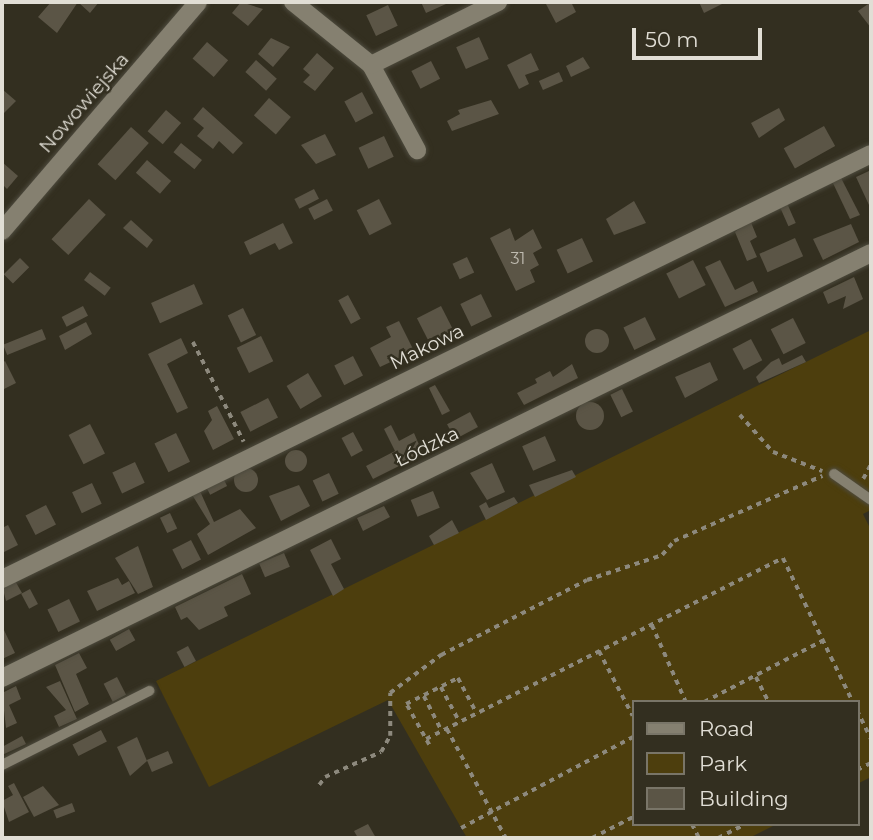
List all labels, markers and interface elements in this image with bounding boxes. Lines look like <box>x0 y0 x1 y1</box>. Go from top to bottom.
scale bar <box>635 14 764 58</box>
text: 50 m <box>645 27 699 52</box>
street label: Nowowiejska <box>34 48 134 158</box>
house number: 31 <box>511 249 525 269</box>
street label: Makowa <box>386 319 468 375</box>
street label: Łódzka <box>391 422 463 472</box>
legend <box>632 700 859 826</box>
text: Road <box>699 716 754 741</box>
text: Park <box>699 751 747 776</box>
text: Building <box>699 786 789 811</box>

